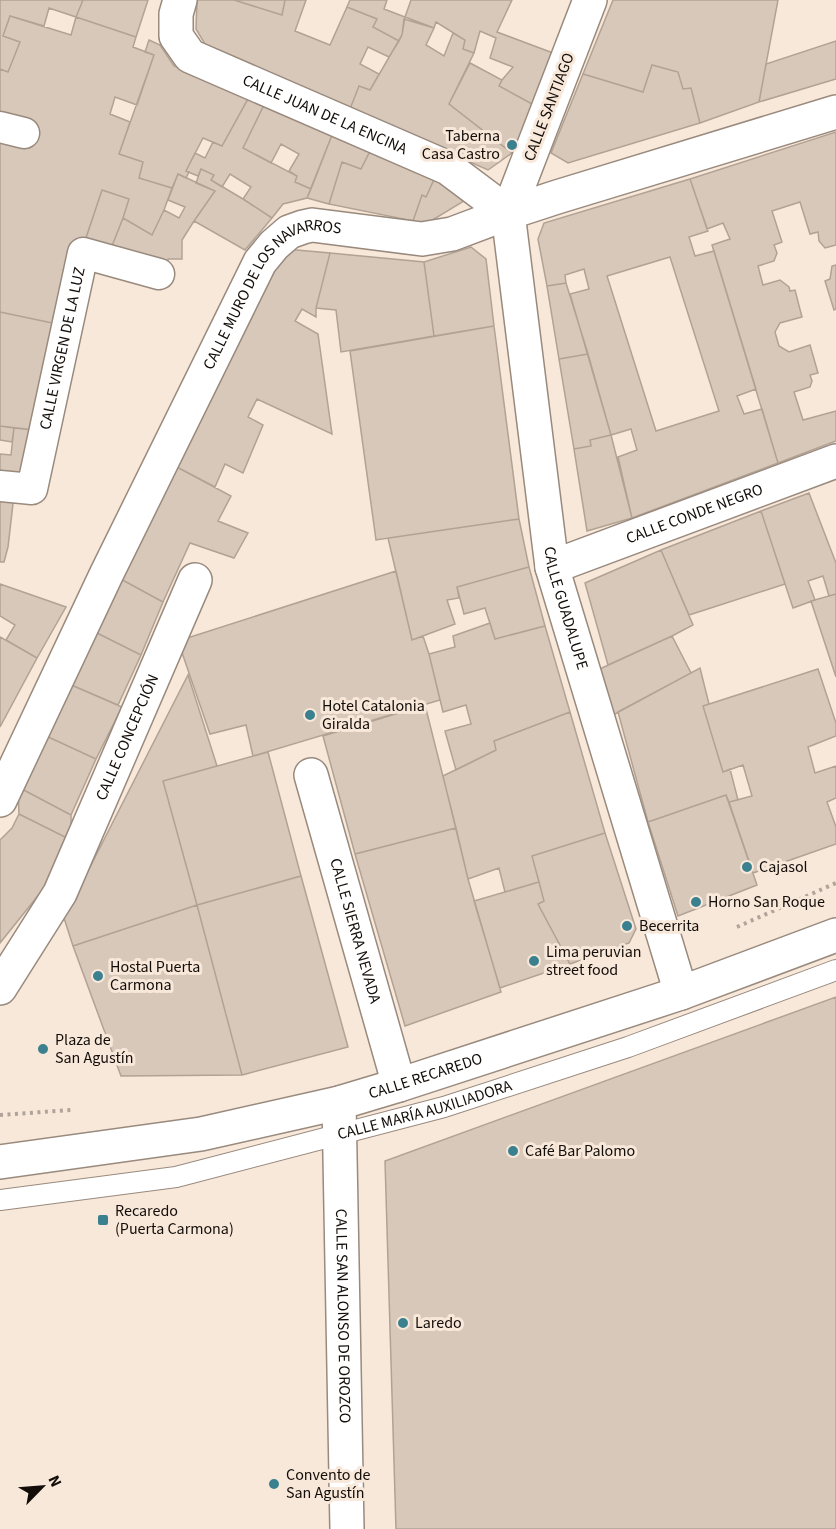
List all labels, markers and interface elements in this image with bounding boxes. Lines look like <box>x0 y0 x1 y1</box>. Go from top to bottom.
street label: CALLE SANTIAGO <box>518 50 580 164</box>
street label: CALLE JUAN DE LA ENCINA <box>239 69 411 160</box>
place label: Taberna Casa Castro <box>422 125 500 165</box>
marker: Taberna Casa Castro <box>505 138 519 152</box>
street label: CALLE MURO DE LOS NAVARROS <box>198 214 343 373</box>
street label: CALLE VIRGEN DE LA LUZ <box>34 265 91 432</box>
street label: CALLE CONDE NEGRO <box>623 478 766 549</box>
street label: CALLE GUADALUPE <box>539 545 593 672</box>
street label: CALLE CONCEPCIÓN <box>90 671 164 804</box>
place label: Hotel Catalonia Giralda <box>322 695 425 735</box>
marker: Hotel Catalonia Giralda <box>303 708 317 722</box>
street label: CALLE SIERRA NEVADA <box>324 856 386 1006</box>
place label: Cajasol <box>759 856 808 878</box>
marker: Cajasol <box>740 860 754 874</box>
place label: Horno San Roque <box>708 891 825 913</box>
marker: Horno San Roque <box>689 895 703 909</box>
place label: Becerrita <box>639 915 699 937</box>
marker: Becerrita <box>620 919 634 933</box>
place label: Lima peruvian street food <box>546 941 642 981</box>
marker: Lima peruvian street food <box>527 954 541 968</box>
place label: Hostal Puerta Carmona <box>110 956 200 996</box>
marker: Hostal Puerta Carmona <box>91 969 105 983</box>
place label: Plaza de San Agustín <box>55 1029 134 1069</box>
marker: Plaza de San Agustín <box>36 1042 50 1056</box>
street label: CALLE RECAREDO <box>366 1047 485 1105</box>
street label: CALLE MARÍA AUXILIADORA <box>335 1074 515 1145</box>
place label: Café Bar Palomo <box>525 1140 635 1162</box>
marker: Café Bar Palomo <box>506 1144 520 1158</box>
place label: Recaredo (Puerta Carmona) <box>115 1200 234 1240</box>
street label: CALLE SAN ALONSO DE OROZCO <box>330 1209 356 1423</box>
marker: Recaredo (Puerta Carmona) <box>96 1213 110 1227</box>
place label: Laredo <box>415 1312 462 1334</box>
marker: Laredo <box>396 1316 410 1330</box>
north arrow <box>12 1457 72 1517</box>
place label: Convento de San Agustín <box>286 1464 371 1504</box>
text: N <box>42 1472 67 1491</box>
marker: Convento de San Agustín <box>267 1477 281 1491</box>

